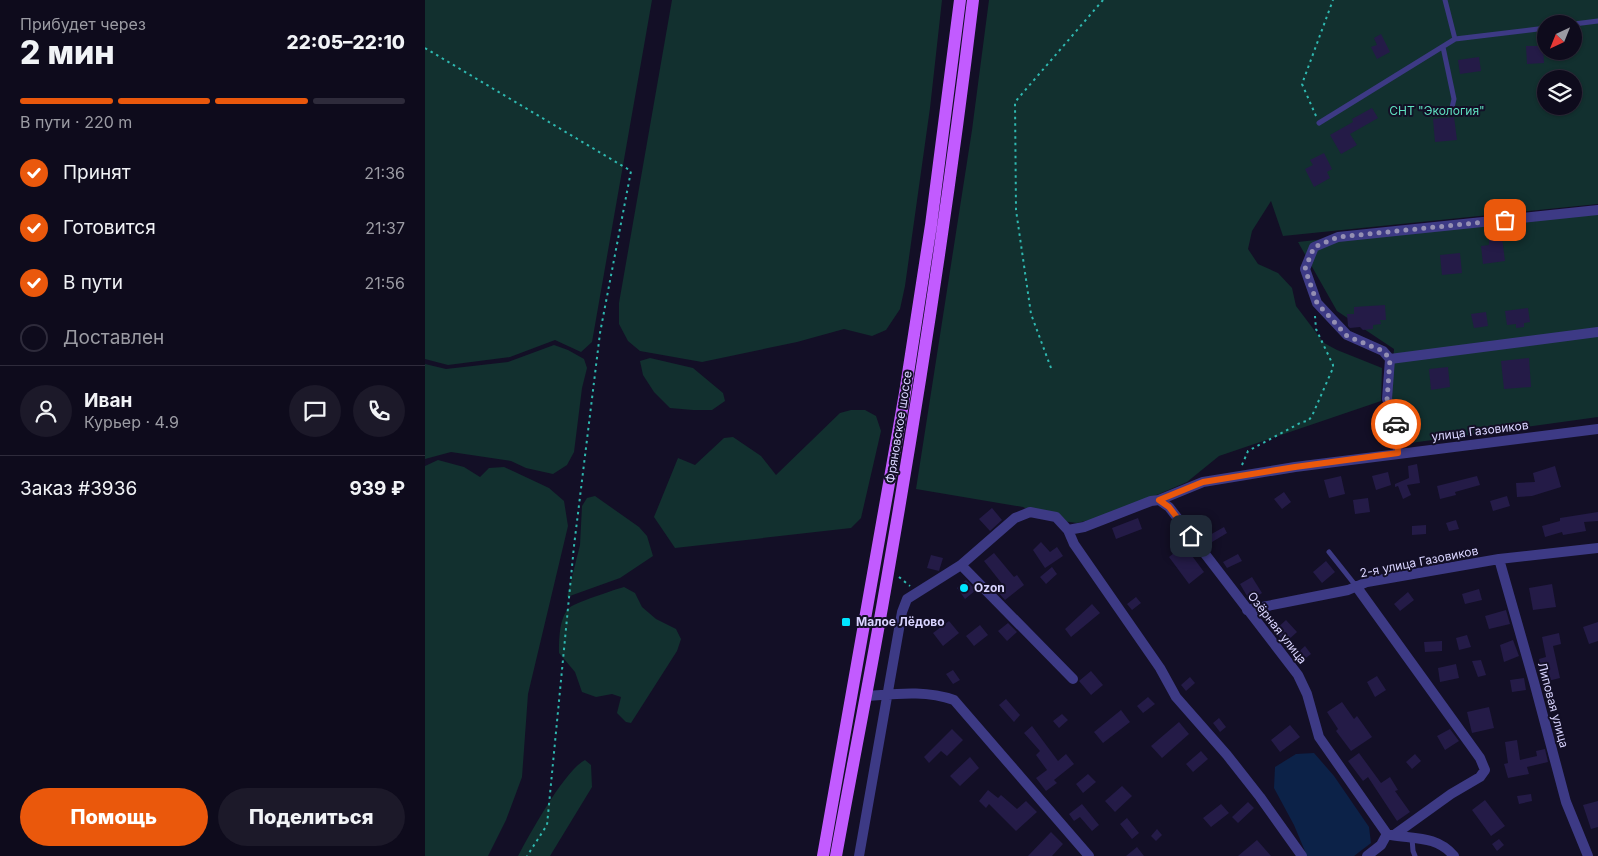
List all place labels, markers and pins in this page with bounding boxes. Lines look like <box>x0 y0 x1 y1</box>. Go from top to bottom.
pin <box>1484 199 1526 241</box>
pin <box>1170 515 1212 557</box>
place label: Ozon <box>974 580 1005 595</box>
marker: Ozon <box>958 582 970 594</box>
place label: Малое Лёдово <box>856 614 945 629</box>
marker: Малое Лёдово <box>840 616 852 628</box>

